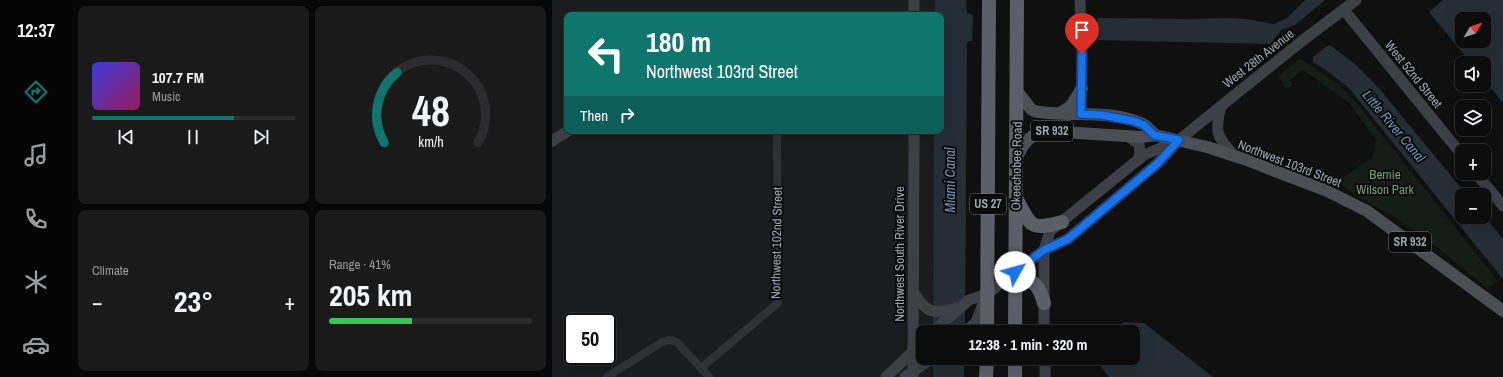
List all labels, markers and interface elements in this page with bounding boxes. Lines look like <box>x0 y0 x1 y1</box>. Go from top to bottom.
north arrow <box>1455 12 1491 48</box>
map controls <box>1455 12 1491 224</box>
pin <box>1065 13 1099 54</box>
text: 12:37 <box>17 18 55 43</box>
icon: arrive <box>1071 19 1093 41</box>
text: 180 m <box>646 23 711 61</box>
street label: West 28th Avenue <box>1219 25 1298 92</box>
icon: left <box>580 28 632 80</box>
street label: West 52nd Street <box>1381 37 1446 112</box>
button: sound <box>1455 56 1491 92</box>
text: Northwest 103rd Street <box>646 59 798 84</box>
text: 107.7 FM <box>152 67 204 88</box>
icon: directions <box>22 78 50 106</box>
text: 48 <box>412 83 449 139</box>
water label: Little River Canal <box>1359 86 1430 166</box>
text: Music <box>152 88 180 105</box>
button: layers <box>1455 100 1491 136</box>
icon: right <box>616 104 638 126</box>
text: Then <box>580 105 608 126</box>
street label: Okeechobee Road <box>1007 121 1026 211</box>
road number: SR 932 <box>1031 121 1073 141</box>
icon: previous <box>115 126 137 148</box>
icon: pause <box>182 126 204 148</box>
icon: next <box>250 126 272 148</box>
text: km/h <box>418 131 443 150</box>
street label: Northwest 103rd Street <box>1236 136 1344 191</box>
icon: music <box>22 141 50 169</box>
button: + <box>1455 144 1491 180</box>
water label: Miami Canal <box>941 147 959 213</box>
park label: Bernie Wilson Park <box>1356 166 1414 198</box>
street label: Northwest South River Drive <box>891 186 908 322</box>
street label: Northwest 102nd Street <box>767 187 786 299</box>
button: − <box>1455 188 1491 224</box>
road number: US 27 <box>970 194 1006 214</box>
icon: phone <box>22 205 50 233</box>
road number: SR 932 <box>1389 232 1431 252</box>
position arrow <box>994 251 1036 293</box>
text: Range · 41% <box>329 256 391 273</box>
text: Climate <box>92 262 129 279</box>
icon: climate <box>22 268 50 296</box>
text: 205 km <box>329 275 412 315</box>
text: 23° <box>174 281 213 321</box>
text: − <box>92 287 103 317</box>
text: + <box>284 287 295 317</box>
speed limit sign: 50 <box>564 313 616 365</box>
icon: car <box>22 331 50 359</box>
text: 12:38 · 1 min · 320 m <box>969 334 1087 355</box>

